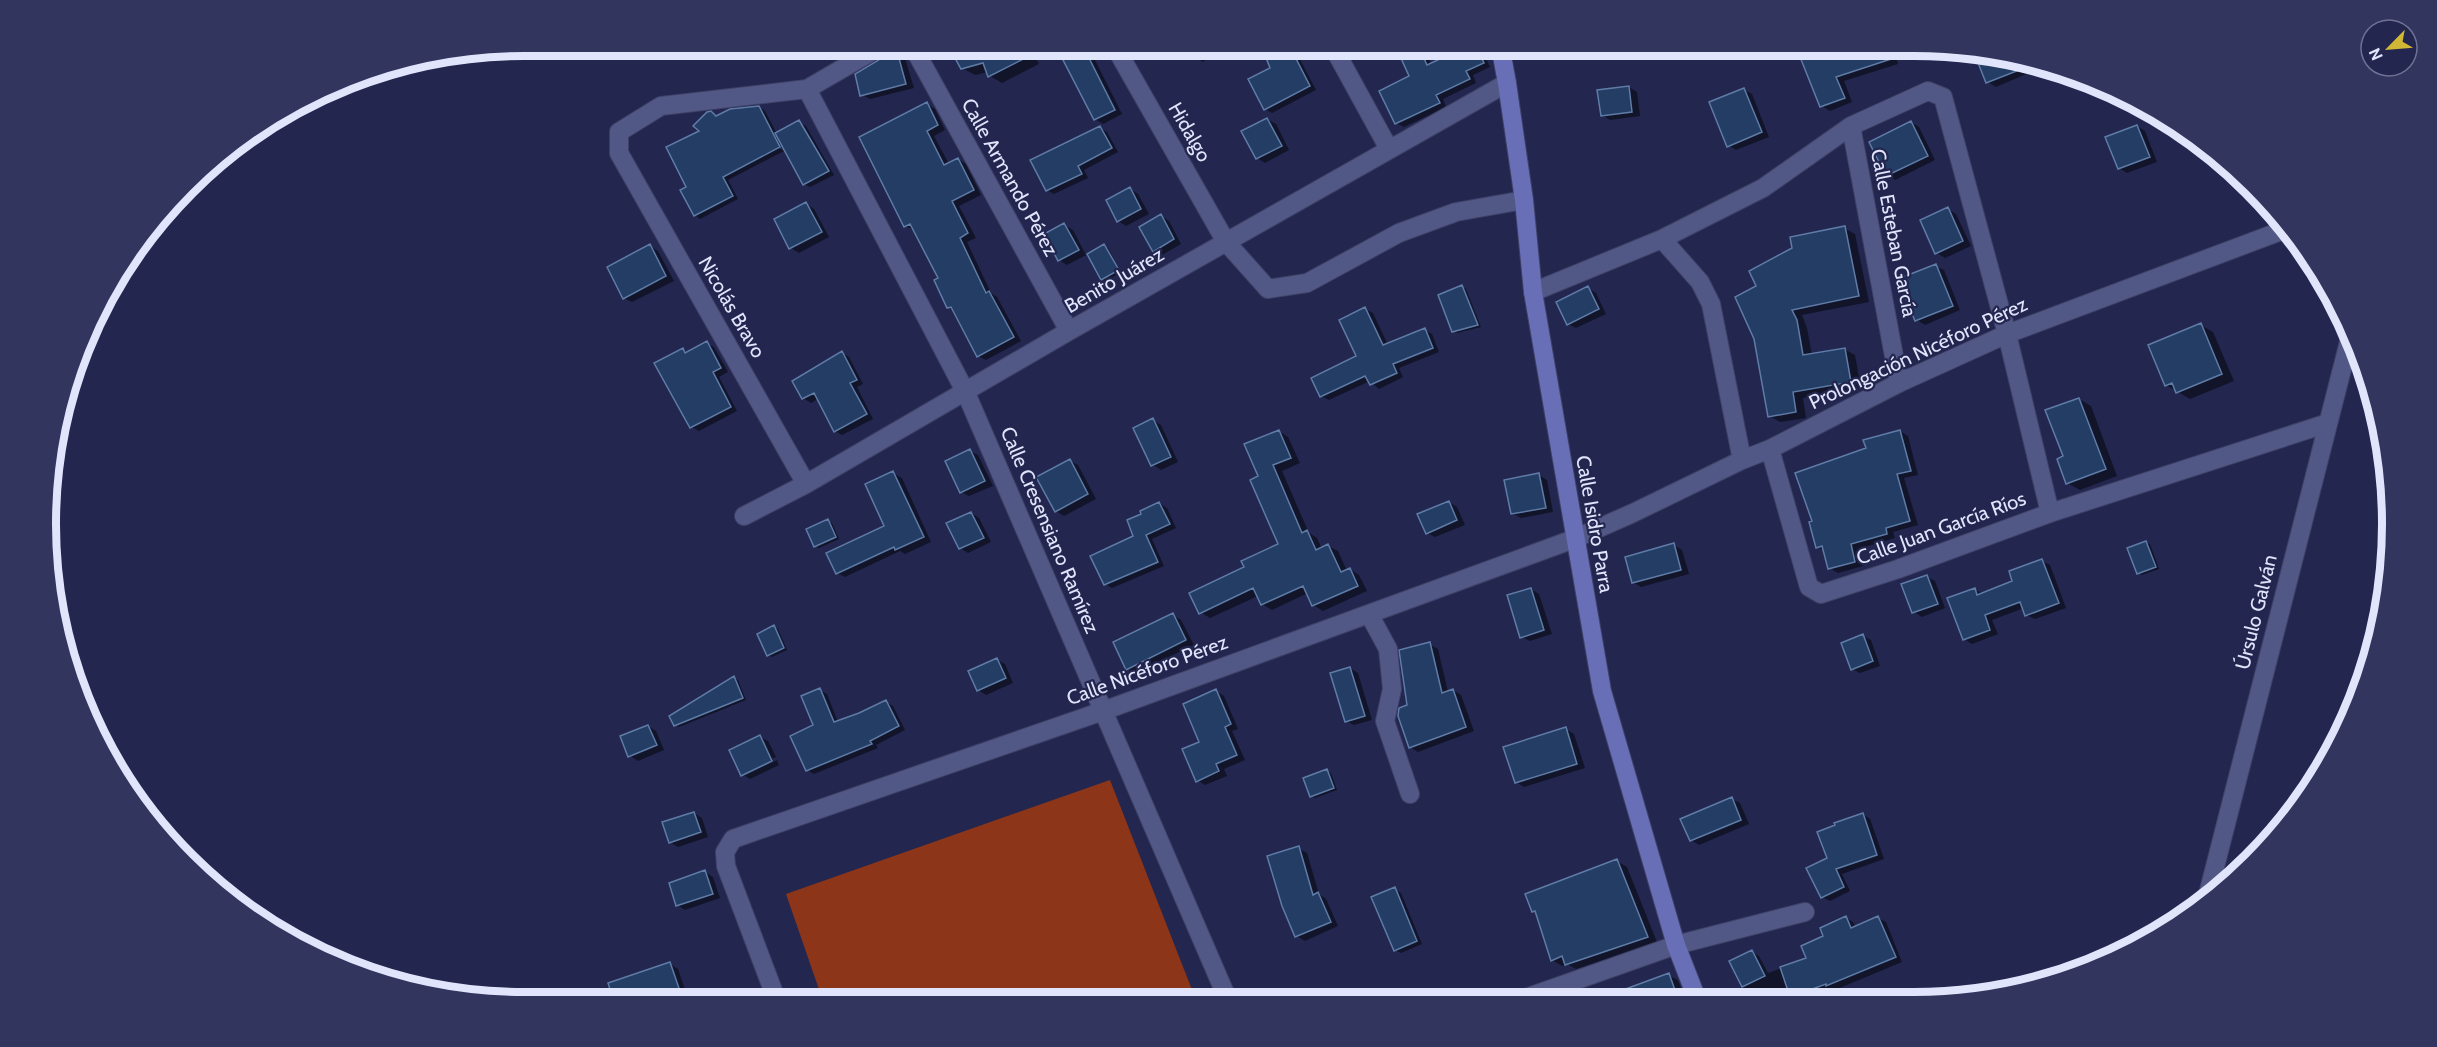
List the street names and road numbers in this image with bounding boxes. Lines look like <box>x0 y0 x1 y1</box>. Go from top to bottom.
street label: Calle Armando Pérez <box>957 94 1063 260</box>
street label: Hidalgo <box>1163 98 1217 166</box>
street label: Calle Esteban García <box>1866 147 1922 319</box>
street label: Benito Juárez <box>1060 242 1168 318</box>
street label: Nicolás Bravo <box>693 252 771 362</box>
street label: Prolongación Nicéforo Pérez <box>1805 292 2031 414</box>
street label: Calle Cresensiano Ramírez <box>996 423 1104 637</box>
street label: Calle Isidro Parra <box>1571 453 1619 595</box>
street label: Calle Juan García Ríos <box>1853 486 2029 570</box>
street label: Úrsulo Galván <box>2230 552 2282 672</box>
street label: Calle Nicéforo Pérez <box>1063 630 1231 710</box>

